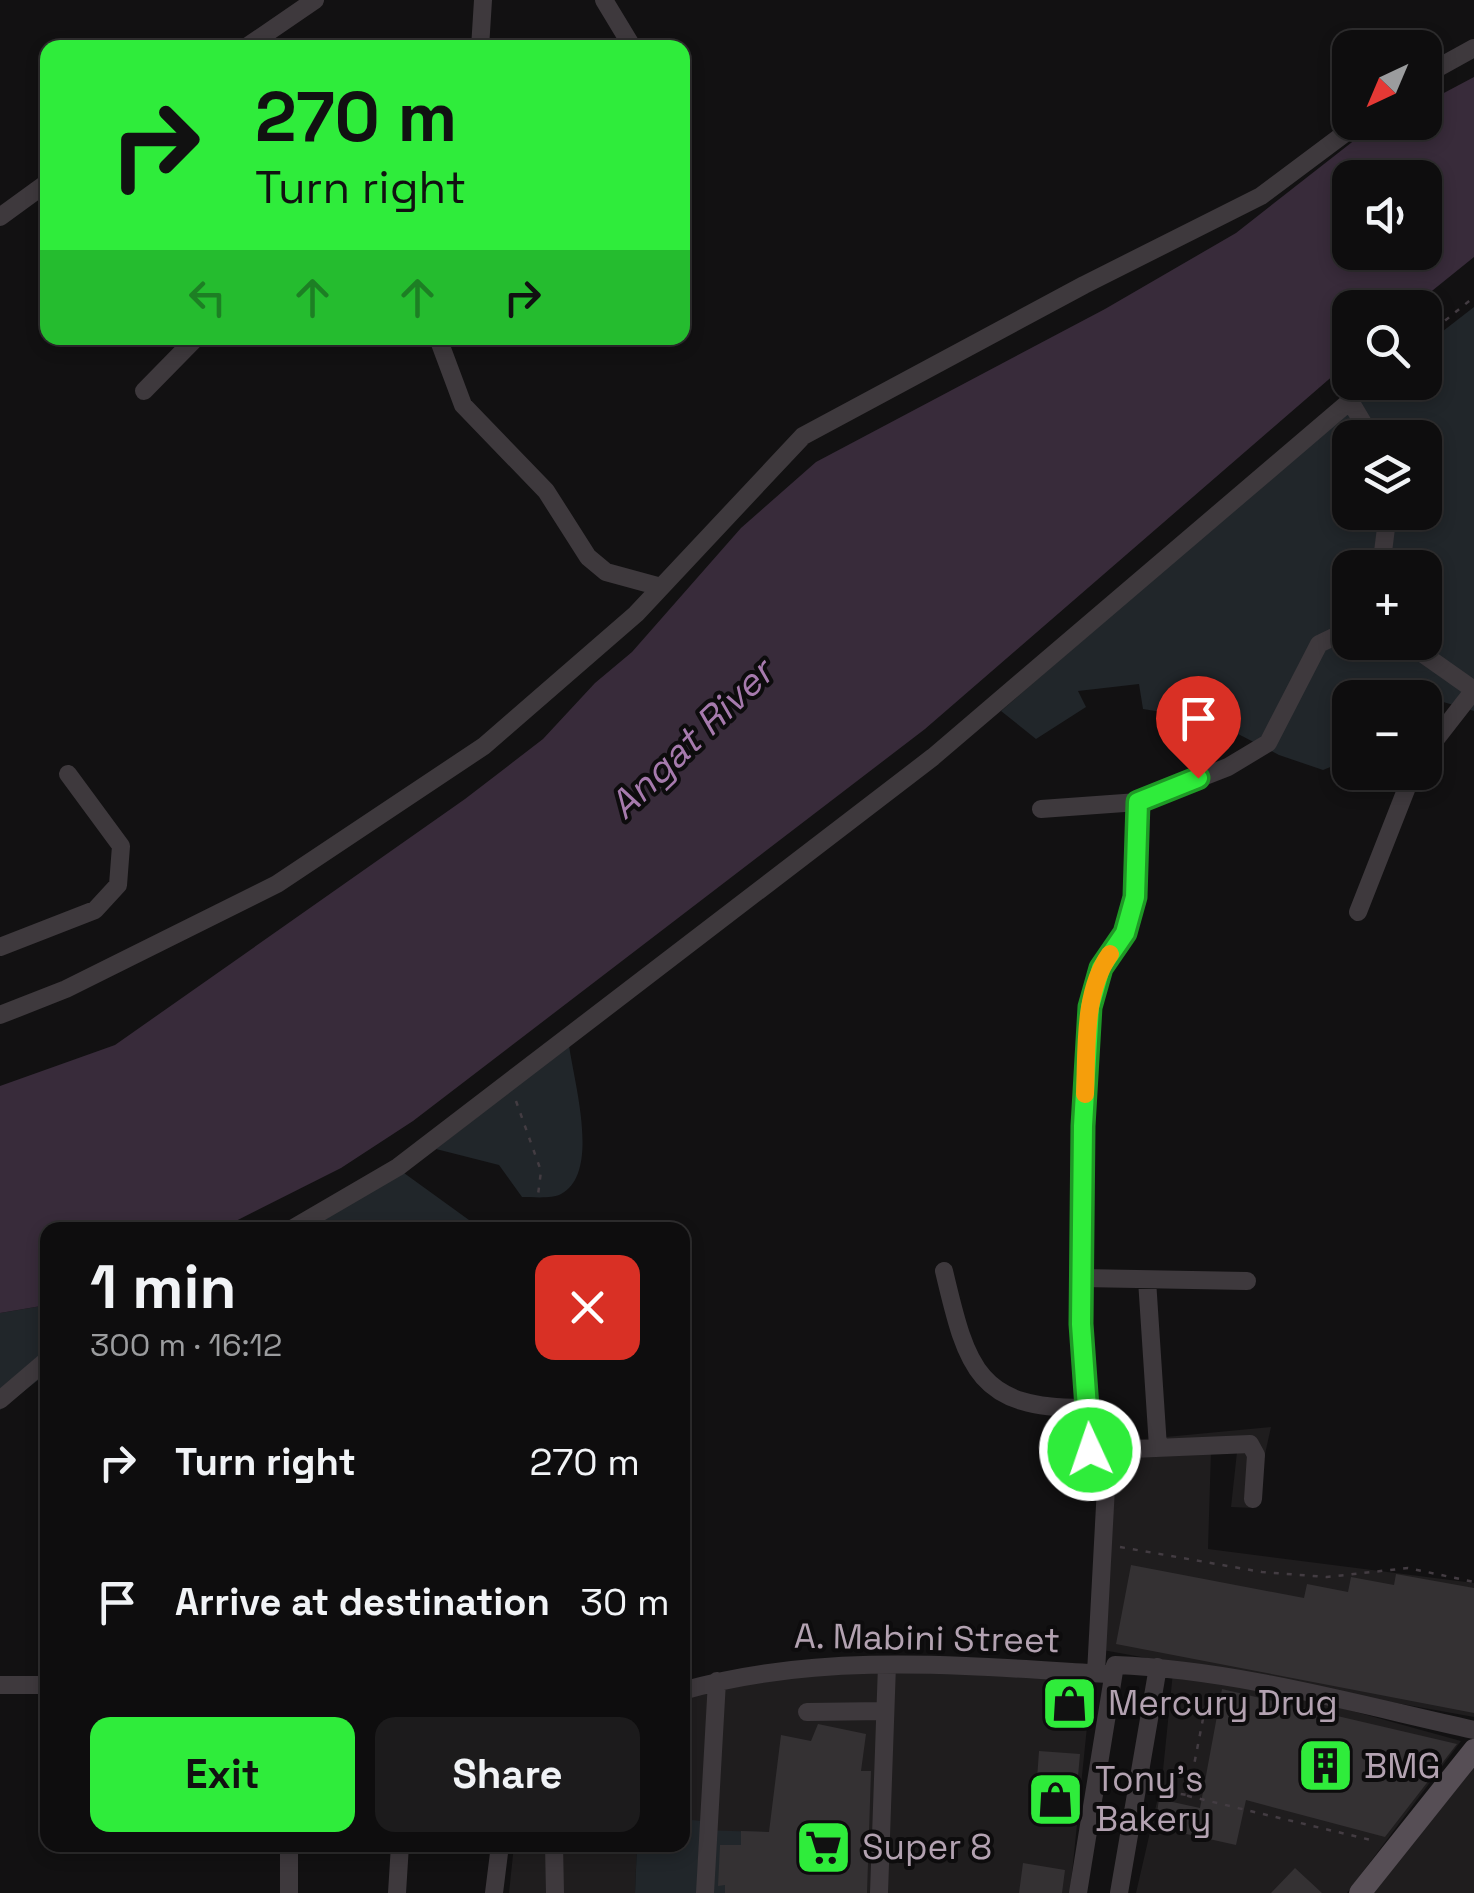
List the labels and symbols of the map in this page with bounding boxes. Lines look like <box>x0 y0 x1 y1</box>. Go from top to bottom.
north arrow <box>1332 30 1442 140</box>
water label: Angat River <box>599 646 786 829</box>
pin <box>1156 676 1241 779</box>
position arrow <box>1038 1398 1142 1502</box>
street label: A. Mabini Street <box>794 1614 1060 1662</box>
shop icon: Mercury Drug <box>1039 1673 1099 1733</box>
place label: Mercury Drug <box>1108 1681 1338 1725</box>
building icon: BMG <box>1295 1736 1355 1796</box>
place label: BMG <box>1364 1744 1441 1788</box>
place label: Tony's Bakery <box>1095 1757 1212 1841</box>
shop icon: Tony's Bakery <box>1026 1769 1086 1829</box>
supermarket icon: Super 8 <box>793 1817 853 1877</box>
place label: Super 8 <box>862 1825 992 1869</box>

